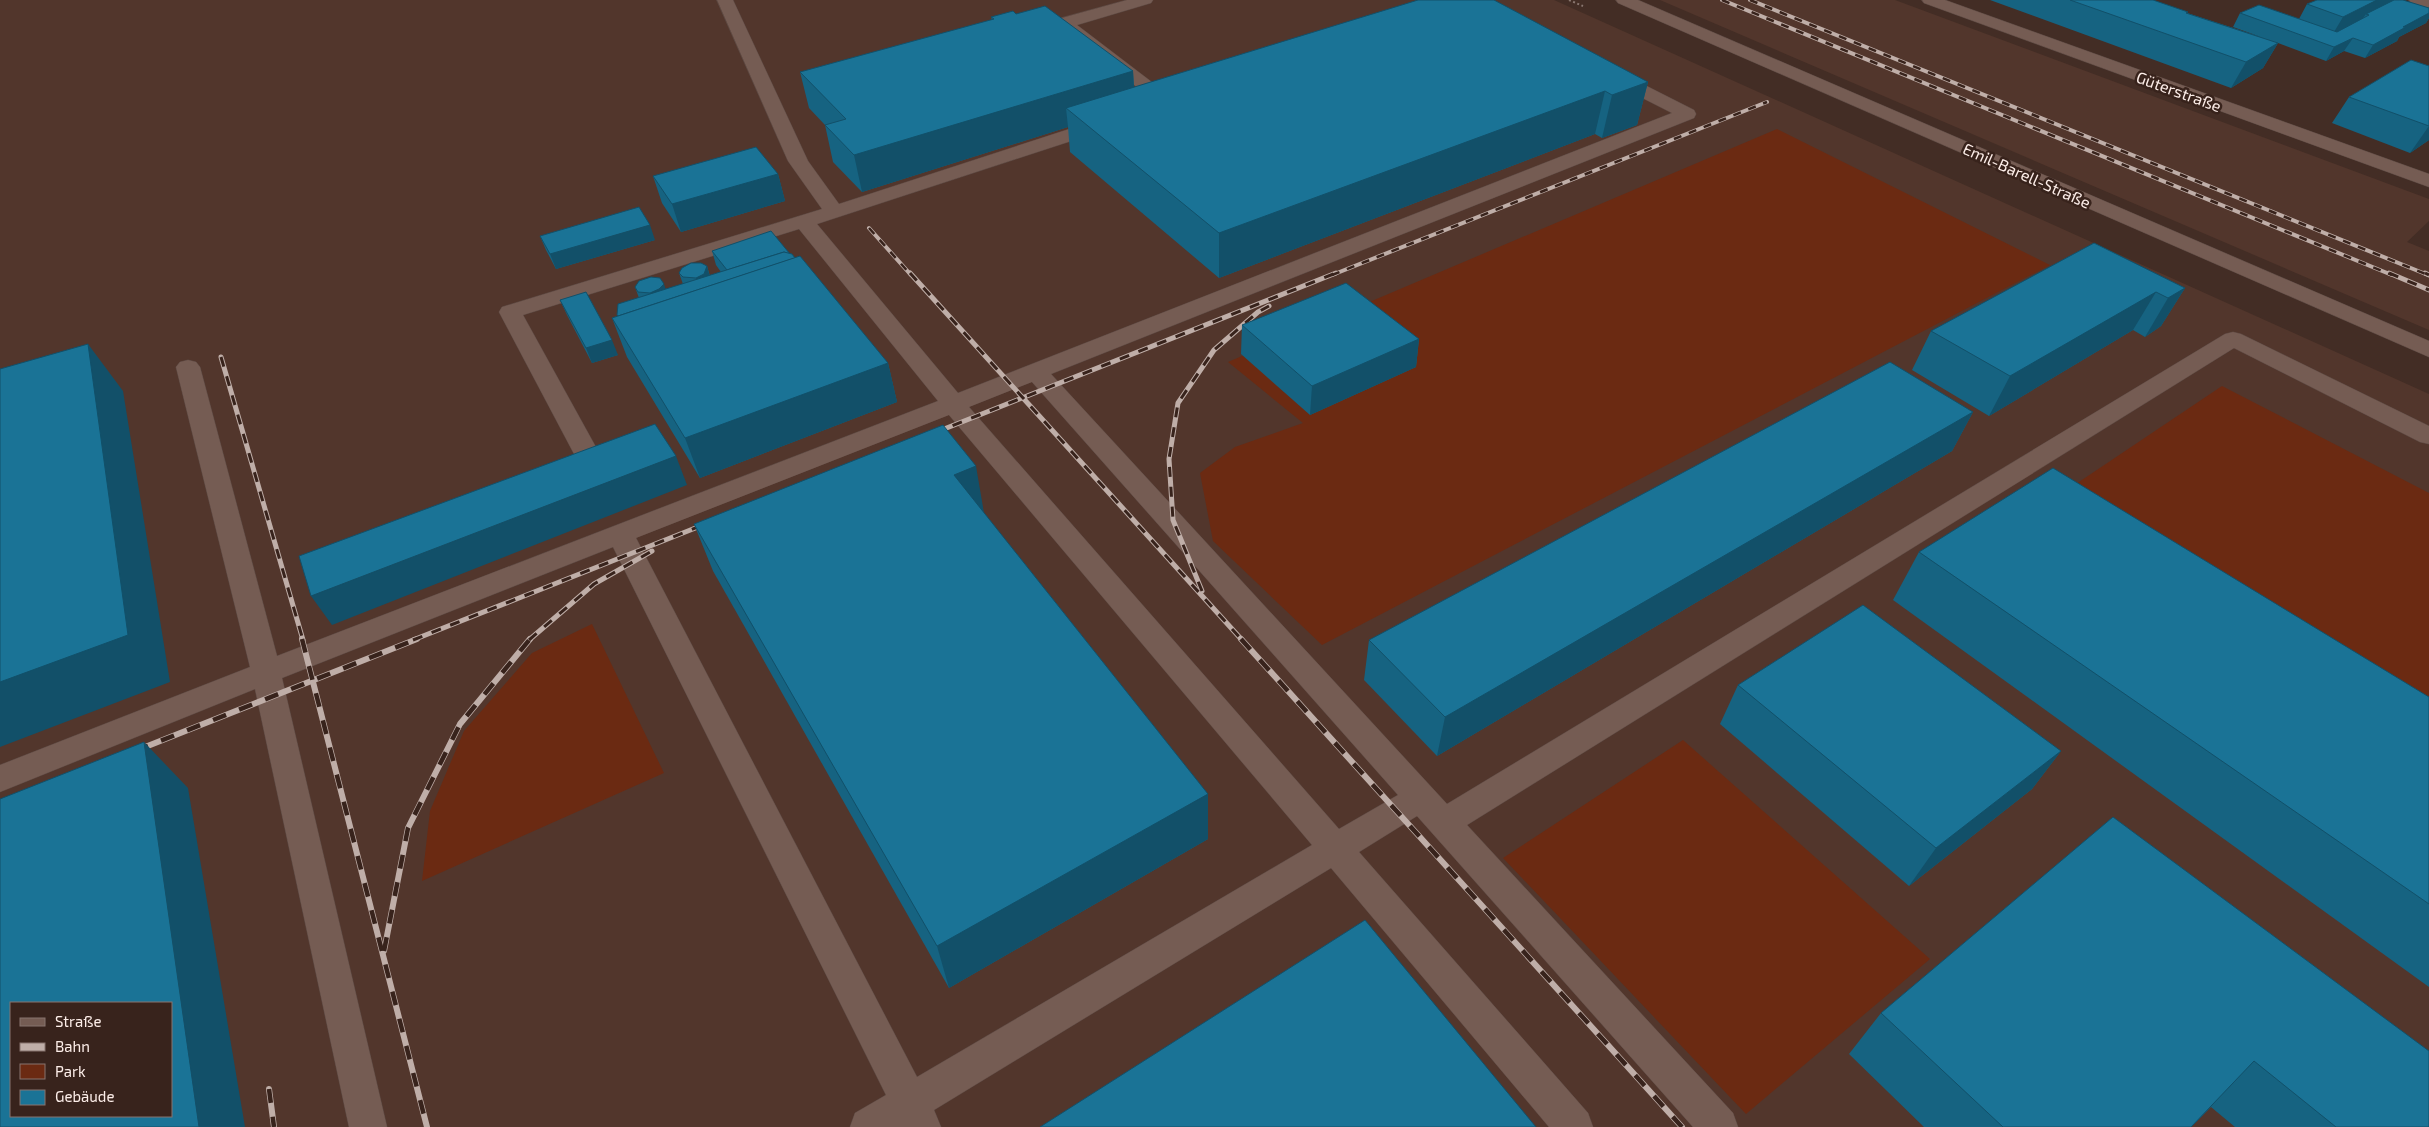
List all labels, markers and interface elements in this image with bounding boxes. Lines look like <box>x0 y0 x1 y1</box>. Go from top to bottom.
street label: Güterstraße <box>2134 67 2224 115</box>
street label: Emil-Barell-Straße <box>1960 138 2094 212</box>
legend <box>10 1002 172 1117</box>
text: Straße <box>55 1012 101 1030</box>
text: Bahn <box>55 1037 90 1055</box>
text: Park <box>55 1062 86 1080</box>
text: Gebäude <box>55 1087 114 1105</box>

